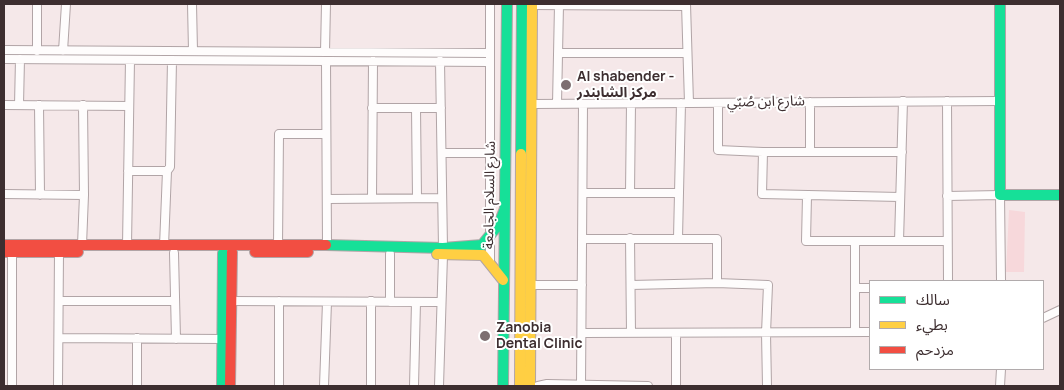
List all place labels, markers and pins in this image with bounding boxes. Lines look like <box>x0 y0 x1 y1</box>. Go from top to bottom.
place label: Al shabender - مركز الشابندر <box>577 69 674 102</box>
marker: Al shabender - مركز الشابندر <box>559 78 573 92</box>
place label: Zanobia Dental Clinic <box>496 320 583 352</box>
marker: Zanobia Dental Clinic <box>478 329 492 343</box>

